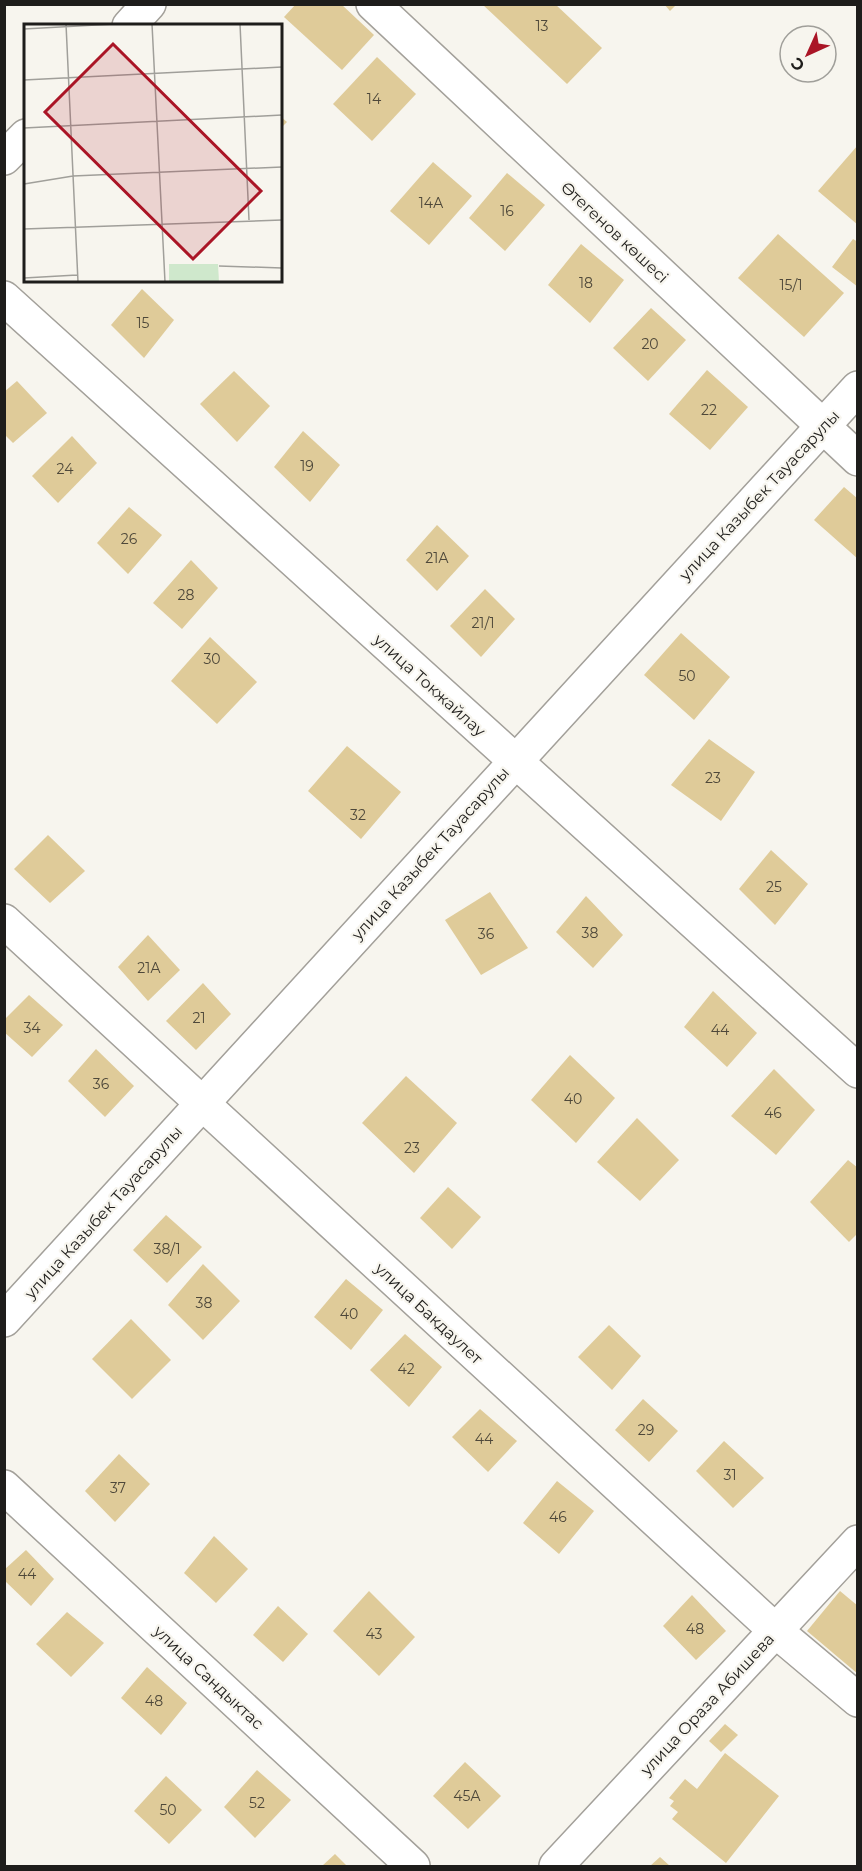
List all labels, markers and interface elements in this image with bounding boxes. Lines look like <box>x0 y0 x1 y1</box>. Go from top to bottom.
house number: 13 <box>536 17 549 35</box>
inset map <box>24 24 282 282</box>
north arrow <box>778 24 838 84</box>
text: С <box>787 53 809 75</box>
house number: 14 <box>367 90 382 108</box>
street label: Өтегенов көшесі <box>557 178 672 287</box>
house number: 14А <box>419 194 444 212</box>
house number: 16 <box>500 202 514 220</box>
house number: 18 <box>579 274 593 292</box>
house number: 15/1 <box>779 276 803 294</box>
house number: 15 <box>137 314 150 332</box>
house number: 20 <box>641 335 659 353</box>
house number: 22 <box>701 401 717 419</box>
street label: улица Казыбек Тауасарулы <box>675 406 843 585</box>
house number: 19 <box>300 457 314 475</box>
house number: 24 <box>57 460 74 478</box>
house number: 26 <box>121 530 138 548</box>
house number: 21А <box>425 549 449 567</box>
house number: 28 <box>178 586 195 604</box>
house number: 21/1 <box>471 614 495 632</box>
street label: улица Токжайлау <box>369 629 490 741</box>
house number: 30 <box>203 650 221 668</box>
house number: 50 <box>678 667 696 685</box>
street label: улица Казыбек Тауасарулы <box>347 763 513 944</box>
house number: 23 <box>705 769 721 787</box>
house number: 32 <box>350 806 366 824</box>
house number: 25 <box>766 878 782 896</box>
house number: 38 <box>582 924 598 942</box>
house number: 36 <box>478 925 495 943</box>
house number: 21А <box>137 959 161 977</box>
house number: 21 <box>192 1009 206 1027</box>
house number: 34 <box>23 1019 41 1037</box>
house number: 44 <box>711 1021 730 1039</box>
house number: 36 <box>93 1075 110 1093</box>
house number: 40 <box>564 1090 582 1108</box>
house number: 46 <box>764 1104 782 1122</box>
street label: улица Казыбек Тауасарулы <box>20 1122 186 1303</box>
house number: 23 <box>404 1139 420 1157</box>
house number: 38/1 <box>154 1240 181 1258</box>
street label: улица Бакдаулет <box>370 1258 487 1368</box>
house number: 38 <box>196 1294 212 1312</box>
house number: 40 <box>340 1305 358 1323</box>
house number: 42 <box>397 1360 415 1378</box>
house number: 29 <box>638 1421 654 1439</box>
house number: 44 <box>475 1430 494 1448</box>
house number: 31 <box>724 1466 736 1484</box>
house number: 37 <box>110 1479 126 1497</box>
house number: 46 <box>549 1508 567 1526</box>
house number: 44 <box>18 1565 37 1583</box>
house number: 48 <box>686 1620 704 1638</box>
street label: улица Сандыктас <box>149 1621 268 1733</box>
house number: 43 <box>366 1625 383 1643</box>
street label: улица Ораза Абишева <box>636 1629 778 1780</box>
house number: 48 <box>145 1692 163 1710</box>
house number: 45А <box>453 1787 481 1805</box>
house number: 52 <box>249 1794 265 1812</box>
house number: 50 <box>159 1801 177 1819</box>

